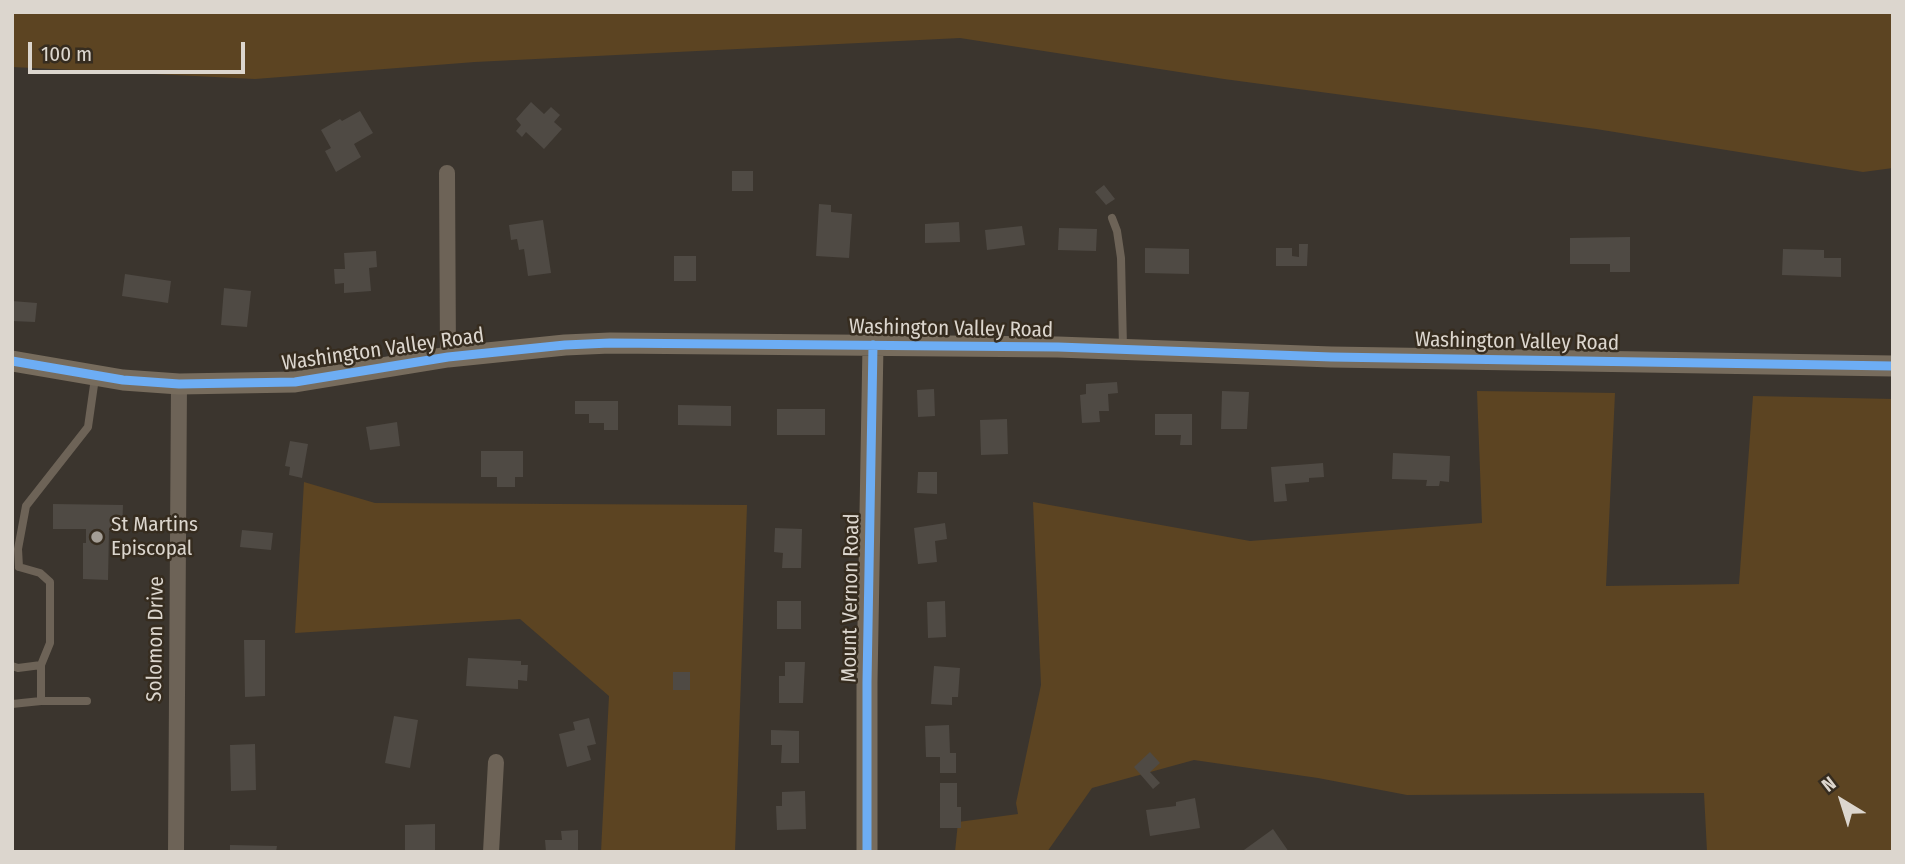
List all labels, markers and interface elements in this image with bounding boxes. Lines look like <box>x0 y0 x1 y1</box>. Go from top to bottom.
scale bar <box>32 28 248 72</box>
text: 100 m <box>41 41 92 67</box>
street label: Washington Valley Road <box>849 315 1053 343</box>
street label: Washington Valley Road <box>280 323 486 377</box>
street label: Washington Valley Road <box>1415 328 1619 356</box>
place label: St Martins Episcopal <box>111 512 198 562</box>
street label: Mount Vernon Road <box>837 513 865 683</box>
marker: St Martins Episcopal <box>89 529 105 545</box>
street label: Solomon Drive <box>142 576 170 702</box>
north arrow <box>1807 766 1877 836</box>
text: N <box>1817 771 1840 797</box>

